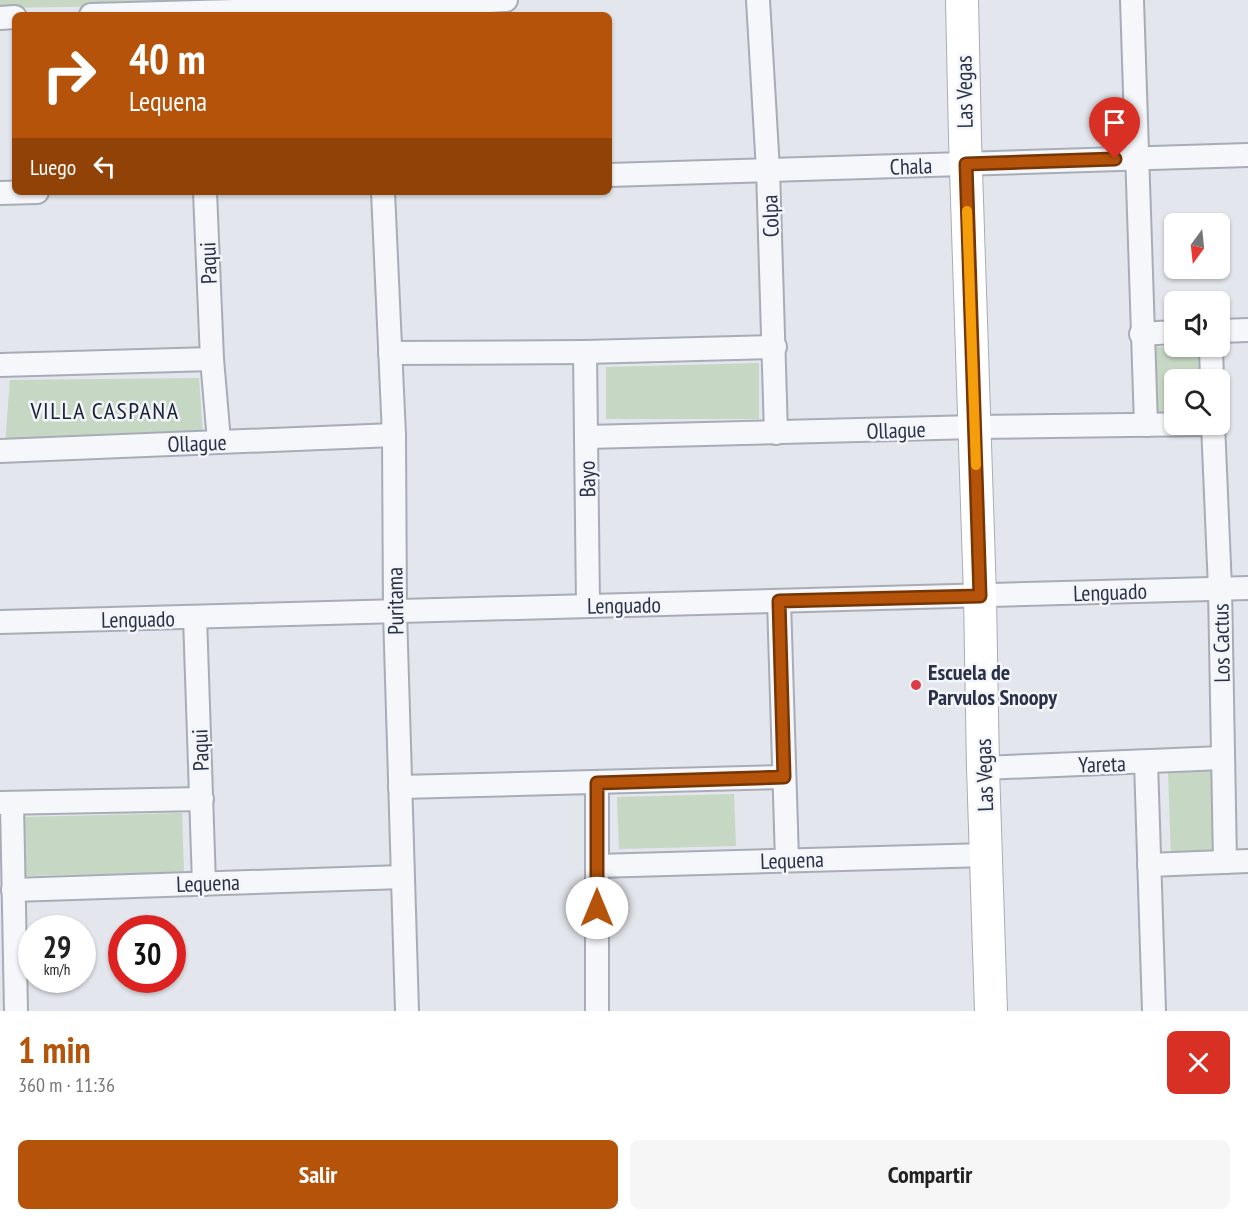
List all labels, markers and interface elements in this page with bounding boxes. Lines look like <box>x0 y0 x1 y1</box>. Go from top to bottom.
text: 40 m <box>129 31 206 86</box>
icon: right <box>30 36 108 114</box>
street label: Las Vegas <box>949 55 979 129</box>
text: Lequena <box>129 84 207 118</box>
pin <box>1089 97 1140 159</box>
icon: arrive <box>1098 106 1131 139</box>
icon: left <box>88 150 121 183</box>
street label: Chala <box>889 151 933 181</box>
text: Luego <box>30 153 76 181</box>
street label: Colpa <box>755 194 785 238</box>
north arrow <box>1164 213 1230 279</box>
map controls <box>1164 213 1230 435</box>
street label: Paqui <box>193 242 223 284</box>
button: sound <box>1164 291 1230 357</box>
button: search <box>1164 369 1230 435</box>
district label: VILLA CASPANA <box>29 395 180 426</box>
street label: Ollague <box>866 415 926 445</box>
street label: Ollague <box>167 428 227 458</box>
street label: Bayo <box>573 460 601 498</box>
street label: Puritama <box>380 567 410 635</box>
street label: Lenguado <box>1073 577 1147 607</box>
street label: Lenguado <box>587 590 661 620</box>
street label: Los Cactus <box>1206 603 1236 683</box>
street label: Lenguado <box>101 604 175 634</box>
place label: Escuela de Parvulos Snoopy <box>928 658 1058 711</box>
marker: Escuela de Parvulos Snoopy <box>909 678 923 692</box>
street label: Paqui <box>185 729 215 771</box>
street label: Las Vegas <box>969 738 999 812</box>
street label: Yareta <box>1078 749 1126 779</box>
street label: Lequena <box>760 845 824 875</box>
street label: Lequena <box>176 868 240 898</box>
position arrow <box>565 876 629 940</box>
speed limit sign: 30 <box>108 915 186 993</box>
text: 29 <box>43 927 71 966</box>
text: km/h <box>44 960 70 979</box>
text: 1 min <box>18 1026 91 1073</box>
button: close <box>1167 1031 1230 1094</box>
text: 360 m · 11:36 <box>18 1072 115 1098</box>
button: Salir <box>18 1140 618 1209</box>
button: Compartir <box>630 1140 1230 1209</box>

